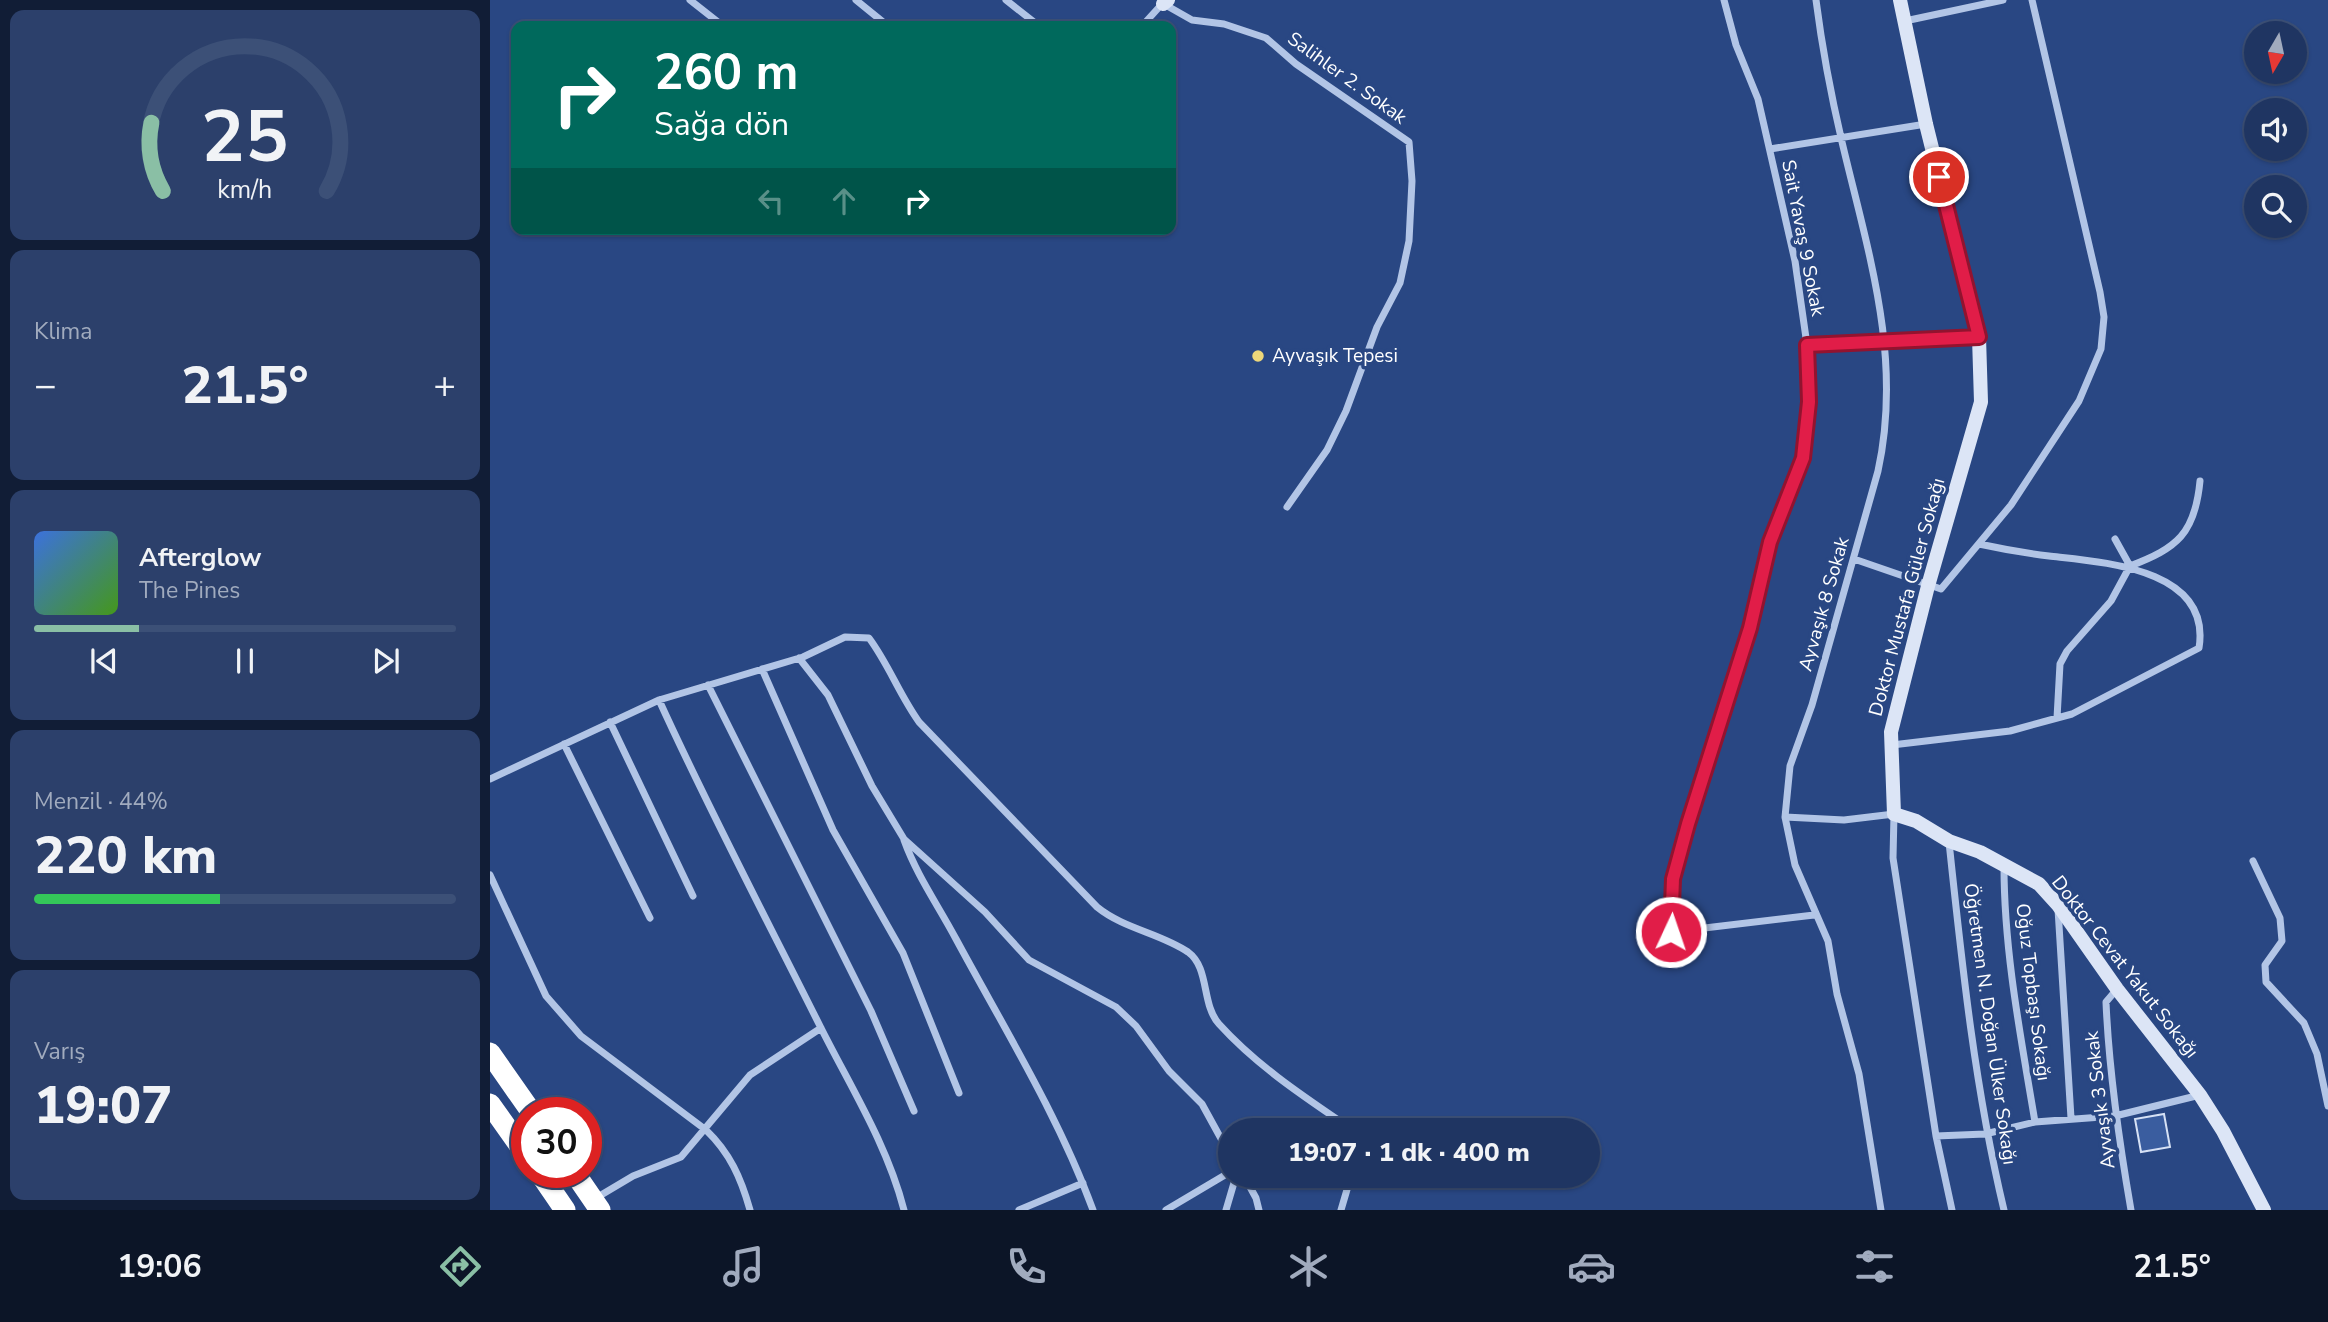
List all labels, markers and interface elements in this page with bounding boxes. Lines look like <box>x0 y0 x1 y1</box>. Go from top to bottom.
north arrow <box>2244 21 2306 84</box>
map controls <box>2244 21 2307 238</box>
street label: Salihler 2. Sokak <box>1282 26 1412 130</box>
text: 260 m <box>654 39 798 106</box>
icon: right <box>539 49 630 140</box>
text: 25 <box>201 87 289 187</box>
button: sound <box>2244 98 2307 161</box>
text: Sağa dön <box>654 103 789 146</box>
pin <box>1909 147 1969 207</box>
street label: Sait Yavaş 9 Sokak <box>1775 158 1831 319</box>
icon: arrive <box>1920 158 1958 196</box>
text: km/h <box>217 173 273 207</box>
button: search <box>2244 175 2307 238</box>
icon: left <box>752 182 790 220</box>
icon: ahead <box>825 182 863 220</box>
icon: right <box>898 182 936 220</box>
text: Klima <box>34 316 92 347</box>
place label: Ayvaşık Tepesi <box>1272 343 1398 369</box>
marker: Ayvaşık Tepesi <box>1250 348 1266 364</box>
text: 21.5° <box>181 350 309 421</box>
text: − <box>34 360 57 411</box>
text: + <box>433 360 456 411</box>
street label: Doktor Mustafa Güler Sokağı <box>1863 475 1951 719</box>
street label: Ayvaşık 8 Sokak <box>1792 533 1856 674</box>
text: Afterglow <box>139 540 262 575</box>
text: The Pines <box>139 575 240 606</box>
icon: previous <box>85 642 123 680</box>
icon: pause <box>226 642 264 680</box>
icon: next <box>367 642 405 680</box>
text: Menzil · 44% <box>34 786 168 817</box>
text: 220 km <box>34 820 217 891</box>
street label: Doktor Cevat Yakut Sokağı <box>2046 870 2204 1064</box>
street label: Öğretmen N. Doğan Ülker Sokağı <box>1957 882 2023 1166</box>
position arrow <box>1634 895 1708 969</box>
street label: Oğuz Topbaşı Sokağı <box>2009 902 2057 1082</box>
street label: Ayvaşık 3 Sokak <box>2079 1029 2121 1170</box>
text: Varış <box>34 1036 85 1067</box>
text: 19:07 <box>34 1070 172 1141</box>
speed limit sign: 30 <box>511 1097 602 1188</box>
text: 19:07 · 1 dk · 400 m <box>1288 1135 1530 1170</box>
icon: directions <box>436 1242 485 1291</box>
icon: music <box>719 1242 768 1291</box>
icon: phone <box>1002 1242 1051 1291</box>
icon: climate <box>1284 1242 1333 1291</box>
icon: car <box>1567 1242 1616 1291</box>
icon: filters <box>1850 1242 1899 1291</box>
text: 19:06 <box>117 1245 202 1288</box>
text: 21.5° <box>2133 1245 2211 1288</box>

